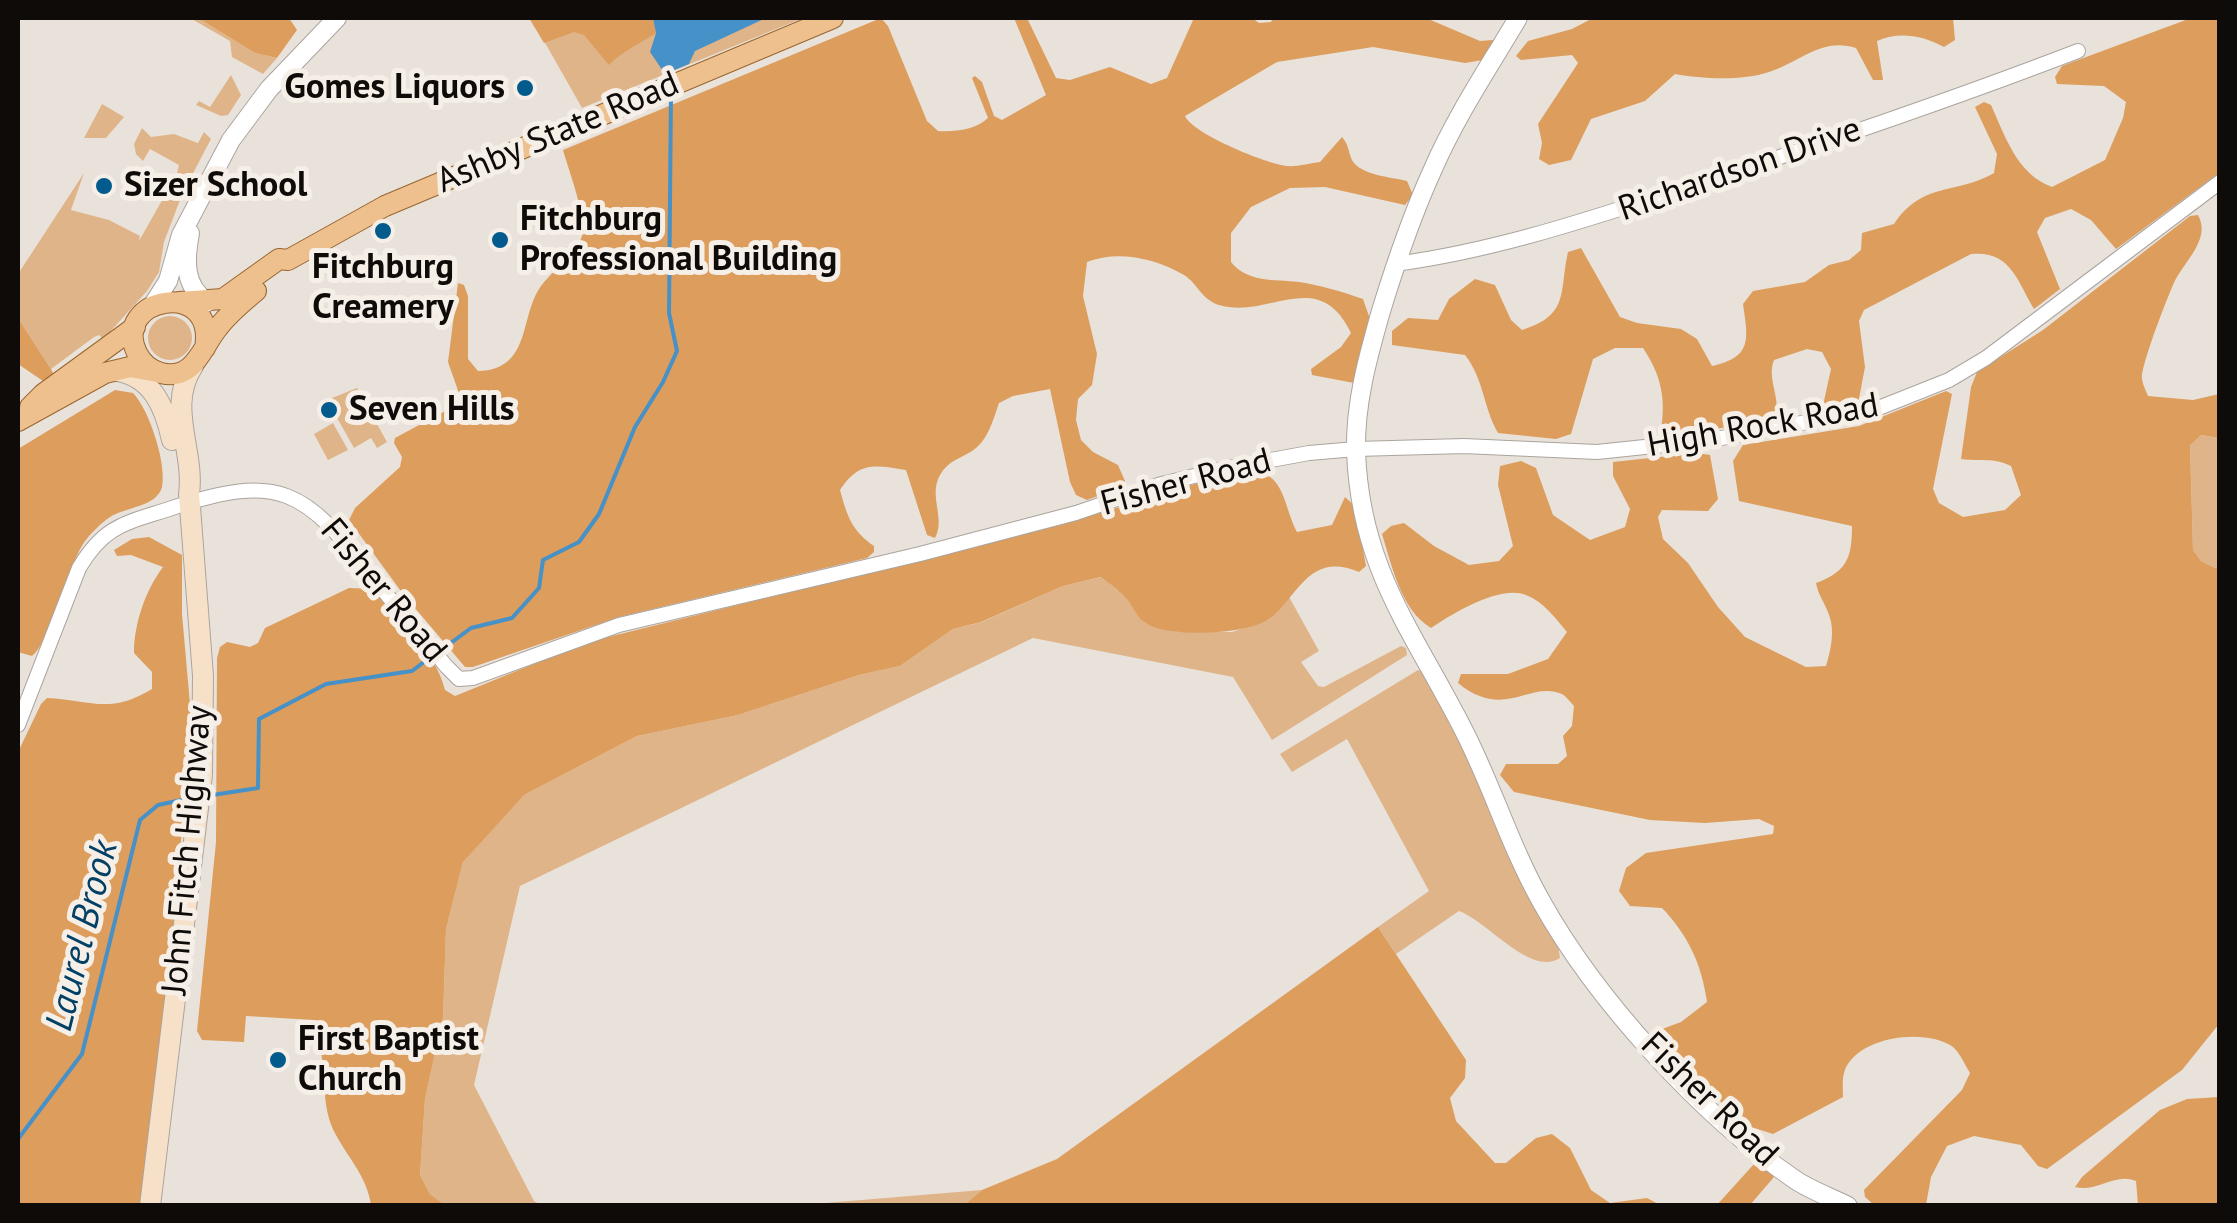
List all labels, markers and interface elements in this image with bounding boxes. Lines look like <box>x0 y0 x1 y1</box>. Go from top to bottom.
street label: Ashby State Road <box>431 63 685 203</box>
place label: Gomes Liquors <box>284 67 505 109</box>
marker: Gomes Liquors <box>514 77 536 99</box>
street label: Richardson Drive <box>1613 109 1867 231</box>
place label: Sizer School <box>124 165 307 207</box>
marker: Sizer School <box>93 175 115 197</box>
place label: Fitchburg Professional Building <box>520 199 837 281</box>
marker: Fitchburg Creamery <box>372 220 394 242</box>
marker: Fitchburg Professional Building <box>489 229 511 251</box>
place label: Fitchburg Creamery <box>312 247 454 329</box>
street label: High Rock Road <box>1644 385 1882 467</box>
place label: Seven Hills <box>349 389 515 431</box>
marker: Seven Hills <box>318 399 340 421</box>
street label: Fisher Road <box>1096 440 1276 526</box>
street label: Fisher Road <box>311 511 455 671</box>
street label: John Fitch Highway <box>154 704 222 996</box>
water label: Laurel Brook <box>37 836 129 1036</box>
place label: First Baptist Church <box>298 1019 479 1101</box>
street label: Fisher Road <box>1632 1024 1786 1176</box>
marker: First Baptist Church <box>267 1049 289 1071</box>

